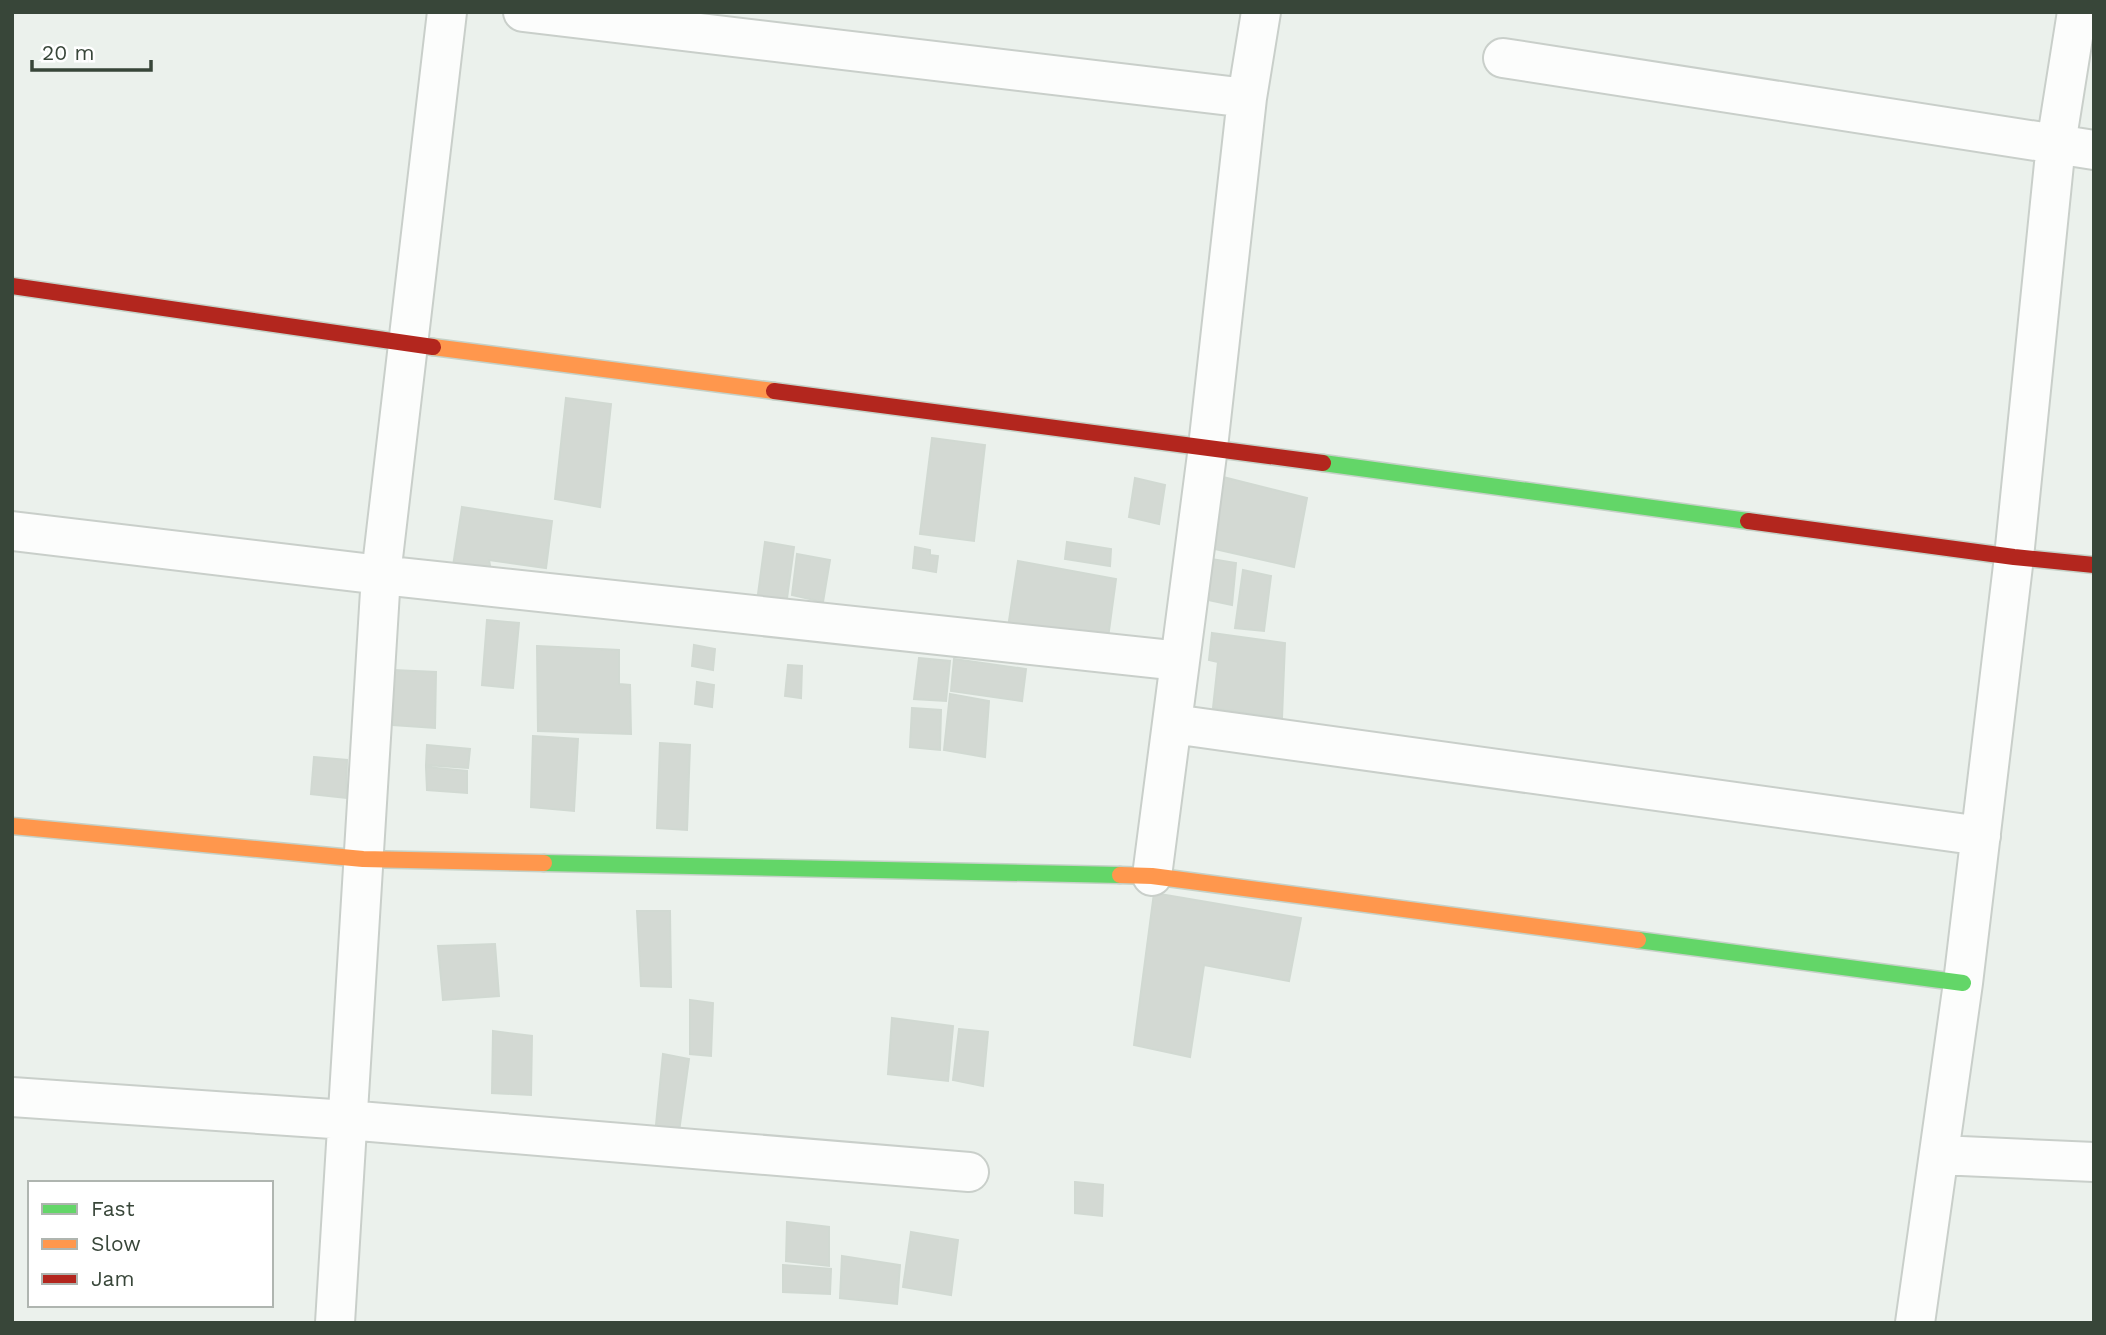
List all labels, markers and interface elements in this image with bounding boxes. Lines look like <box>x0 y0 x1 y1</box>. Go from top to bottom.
scale bar <box>32 28 150 72</box>
text: 20 m <box>42 40 94 65</box>
legend <box>28 1181 273 1307</box>
text: Fast <box>91 1196 135 1221</box>
text: Slow <box>91 1231 141 1256</box>
text: Jam <box>91 1266 134 1291</box>

